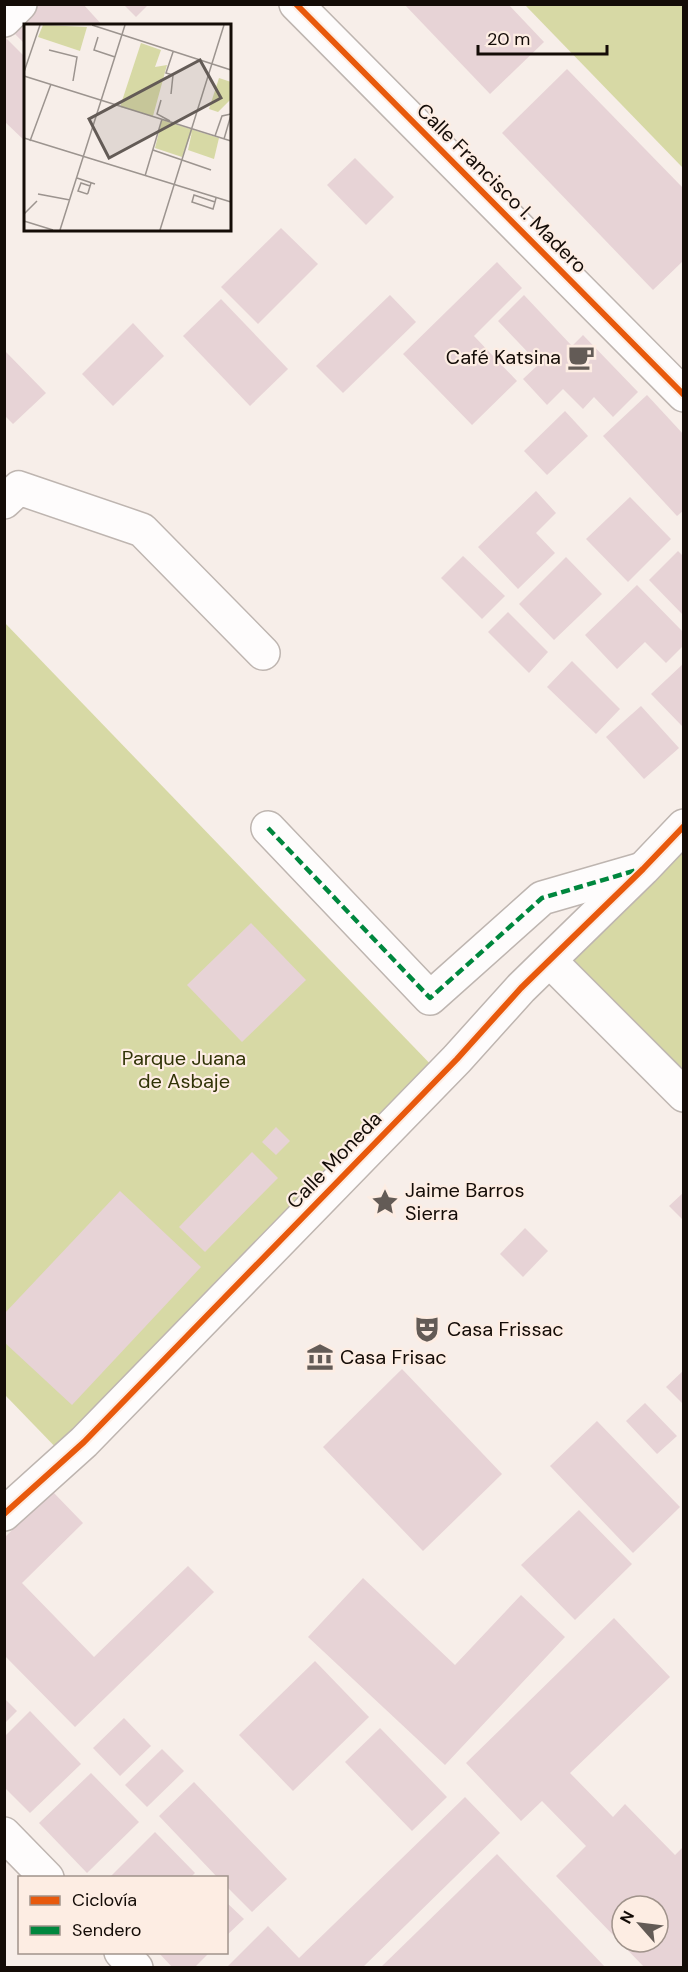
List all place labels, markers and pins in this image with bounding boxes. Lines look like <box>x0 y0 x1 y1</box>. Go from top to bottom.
cafe icon: Café Katsina <box>566 342 596 372</box>
place label: Café Katsina <box>446 344 561 370</box>
place label: Jaime Barros Sierra <box>405 1177 524 1226</box>
place icon: Jaime Barros Sierra <box>370 1187 400 1217</box>
theatre icon: Casa Frissac <box>412 1314 442 1344</box>
place label: Casa Frissac <box>447 1316 564 1342</box>
museum icon: Casa Frisac <box>305 1342 335 1372</box>
place label: Casa Frisac <box>340 1344 447 1370</box>

